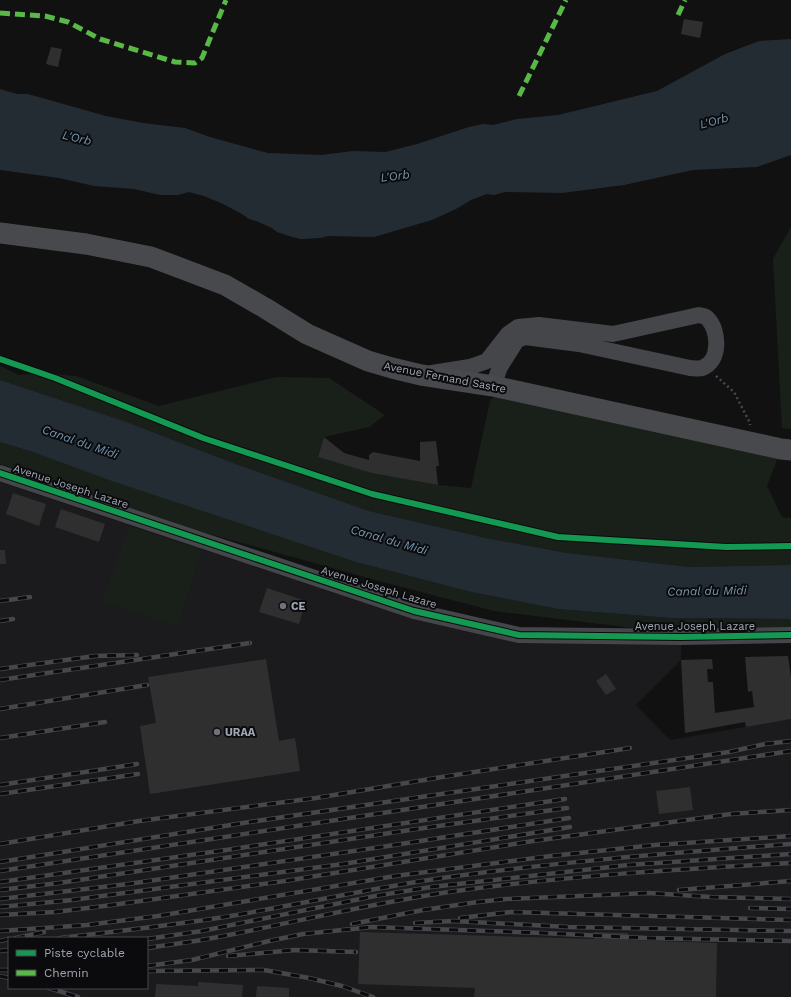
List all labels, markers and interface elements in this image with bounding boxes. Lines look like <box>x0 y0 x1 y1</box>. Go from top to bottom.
water label: L'Orb <box>698 110 730 132</box>
water label: L'Orb <box>61 128 93 148</box>
water label: L'Orb <box>380 167 410 185</box>
street label: Avenue Fernand Sastre <box>383 359 507 396</box>
water label: Canal du Midi <box>40 422 121 462</box>
street label: Avenue Joseph Lazare <box>12 462 130 511</box>
water label: Canal du Midi <box>349 522 430 558</box>
street label: Avenue Joseph Lazare <box>319 564 438 611</box>
water label: Canal du Midi <box>667 583 748 599</box>
place label: CE <box>291 600 305 613</box>
marker: CE <box>278 601 288 611</box>
street label: Avenue Joseph Lazare <box>635 620 755 633</box>
place label: URAA <box>225 726 256 739</box>
marker: URAA <box>212 727 222 737</box>
legend <box>8 937 148 989</box>
text: Piste cyclable <box>44 946 125 960</box>
text: Chemin <box>44 966 89 980</box>

